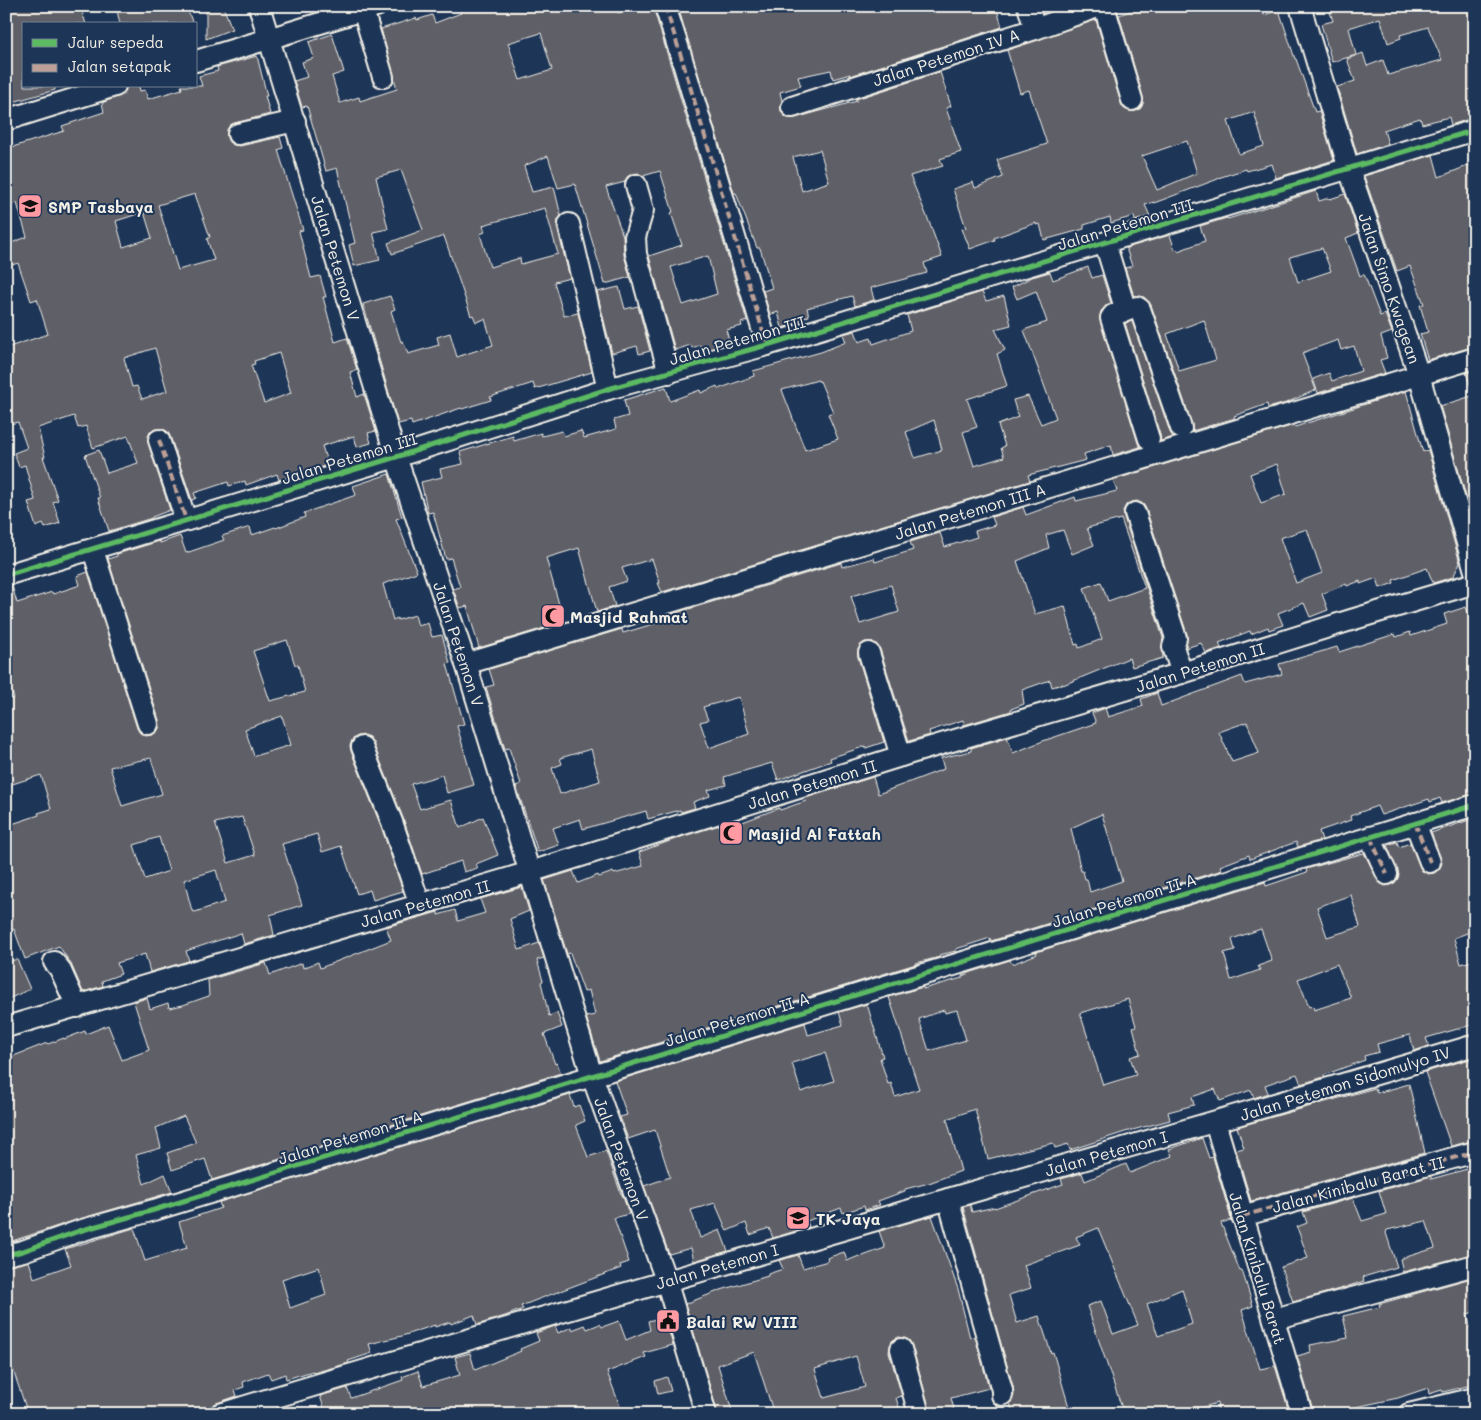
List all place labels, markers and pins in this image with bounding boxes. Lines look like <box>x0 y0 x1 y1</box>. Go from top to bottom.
school or university icon: SMP Tasbaya <box>17 193 43 219</box>
place label: SMP Tasbaya <box>48 196 154 217</box>
mosque icon: Masjid Rahmat <box>540 603 566 629</box>
place label: Masjid Rahmat <box>570 606 688 627</box>
mosque icon: Masjid Al Fattah <box>718 820 744 846</box>
place label: Masjid Al Fattah <box>748 823 881 844</box>
school or university icon: TK Jaya <box>785 1205 811 1231</box>
place label: TK Jaya <box>816 1208 881 1229</box>
public building icon: Balai RW VIII <box>655 1308 681 1334</box>
place label: Balai RW VIII <box>686 1311 797 1332</box>

